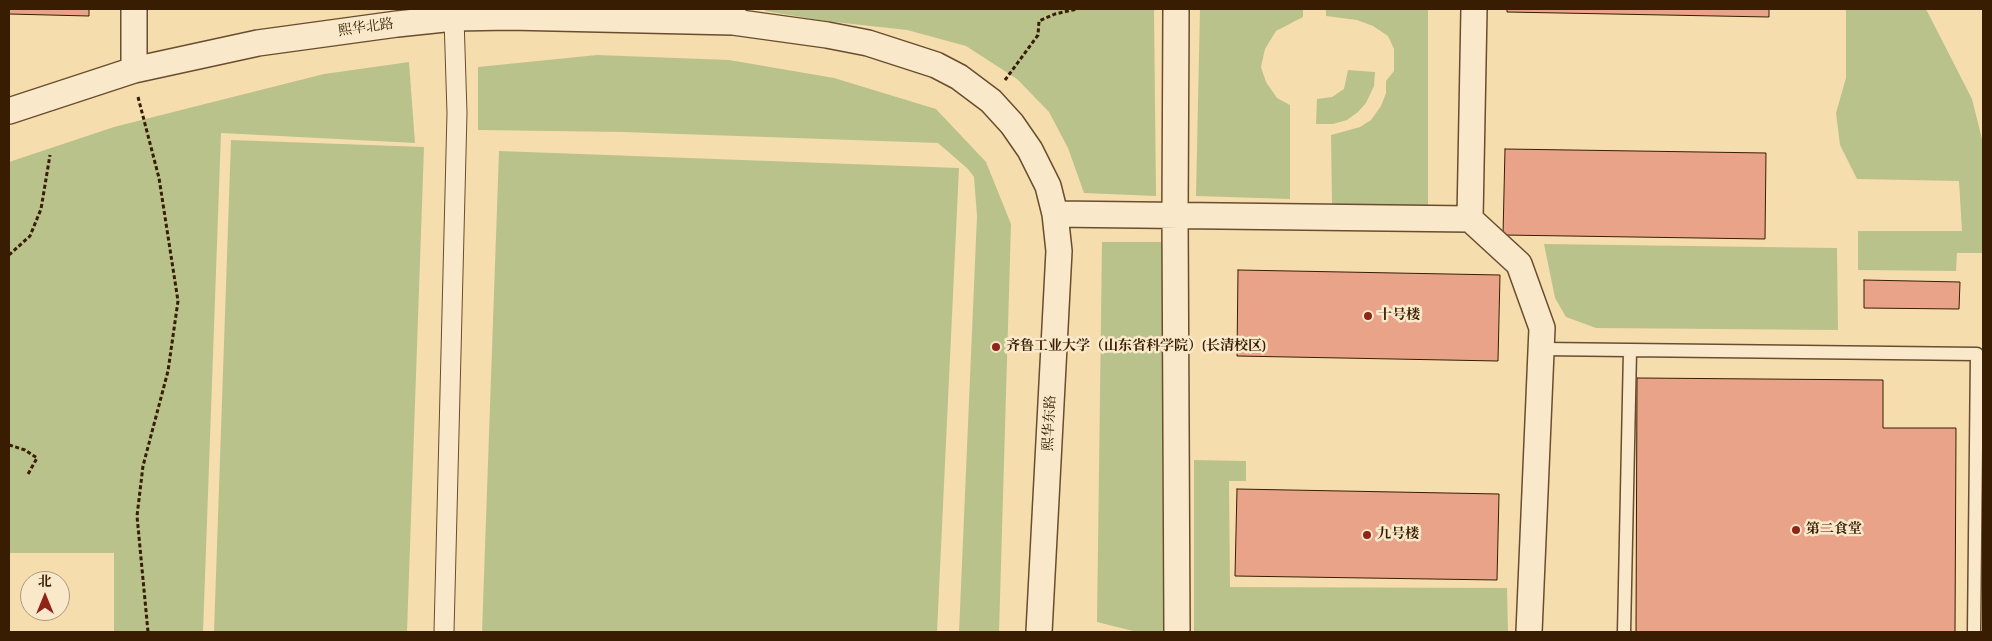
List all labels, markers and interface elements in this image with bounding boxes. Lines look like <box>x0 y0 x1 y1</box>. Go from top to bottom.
street label: 熙华北路 <box>337 16 395 40</box>
place label: 十号楼 <box>1378 308 1420 324</box>
marker: 十号楼 <box>1362 310 1374 322</box>
place label: 齐鲁工业大学（山东省科学院）(长清校区) <box>1006 339 1266 355</box>
marker: 齐鲁工业大学（山东省科学院）(长清校区) <box>990 341 1002 353</box>
street label: 熙华东路 <box>1040 395 1060 451</box>
place label: 第二食堂 <box>1806 522 1862 538</box>
marker: 第二食堂 <box>1790 524 1802 536</box>
place label: 九号楼 <box>1377 527 1419 543</box>
marker: 九号楼 <box>1361 529 1373 541</box>
north arrow <box>20 571 70 621</box>
text: 北 <box>38 572 52 591</box>

